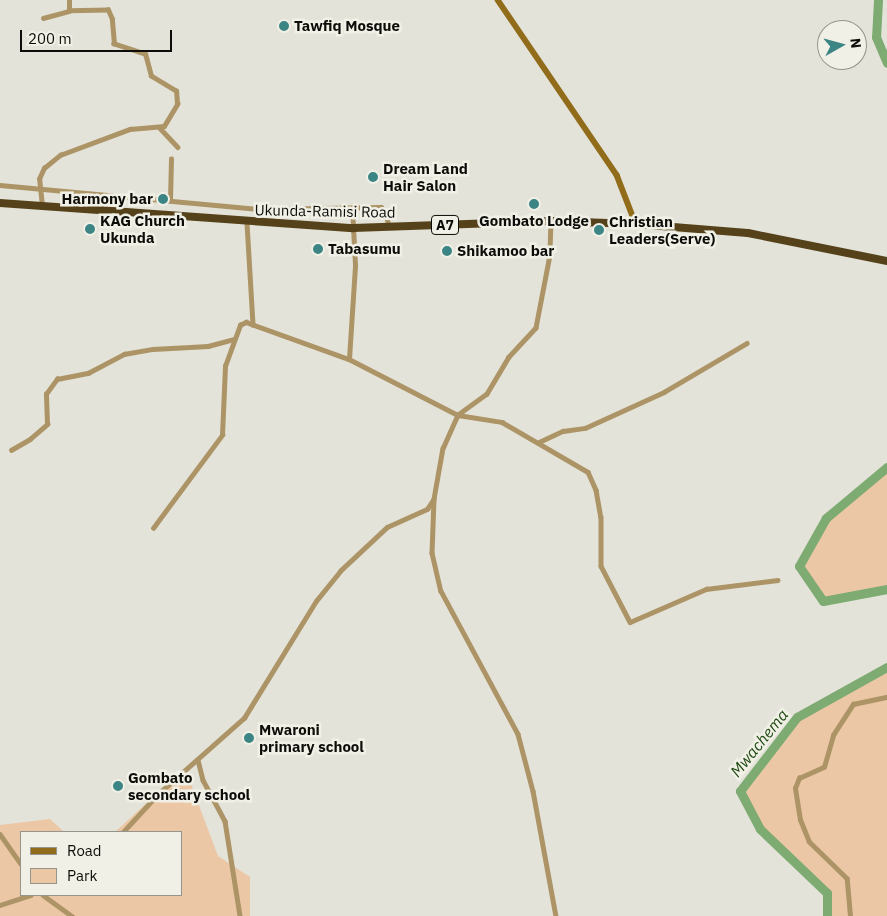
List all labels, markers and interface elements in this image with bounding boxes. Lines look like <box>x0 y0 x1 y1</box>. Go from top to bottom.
place label: Tawfiq Mosque <box>294 17 400 35</box>
scale bar <box>22 20 175 52</box>
marker: Tawfiq Mosque <box>278 20 290 32</box>
north arrow <box>817 20 867 70</box>
text: 200 m <box>28 29 72 48</box>
text: N <box>846 37 865 49</box>
place label: Dream Land Hair Salon <box>383 159 468 194</box>
marker: Dream Land Hair Salon <box>367 171 379 183</box>
place label: Harmony bar <box>62 190 153 208</box>
marker: Harmony bar <box>157 193 169 205</box>
marker: Gombato Lodge <box>528 198 540 210</box>
street label: Ukunda-Ramisi Road <box>254 201 396 221</box>
place label: KAG Church Ukunda <box>100 211 185 246</box>
place label: Gombato Lodge <box>479 212 589 230</box>
place label: Christian Leaders(Serve) <box>609 212 715 247</box>
road number: A7 <box>430 214 460 236</box>
marker: KAG Church Ukunda <box>84 223 96 235</box>
marker: Christian Leaders(Serve) <box>593 224 605 236</box>
place label: Tabasumu <box>328 240 401 258</box>
place label: Shikamoo bar <box>457 242 554 260</box>
marker: Tabasumu <box>312 243 324 255</box>
marker: Shikamoo bar <box>441 245 453 257</box>
water label: Mwachema <box>726 705 792 781</box>
place label: Mwaroni primary school <box>259 720 364 755</box>
marker: Mwaroni primary school <box>243 732 255 744</box>
place label: Gombato secondary school <box>128 768 250 803</box>
marker: Gombato secondary school <box>112 780 124 792</box>
legend <box>20 831 182 896</box>
text: Road <box>67 841 102 860</box>
text: Park <box>67 866 97 885</box>

